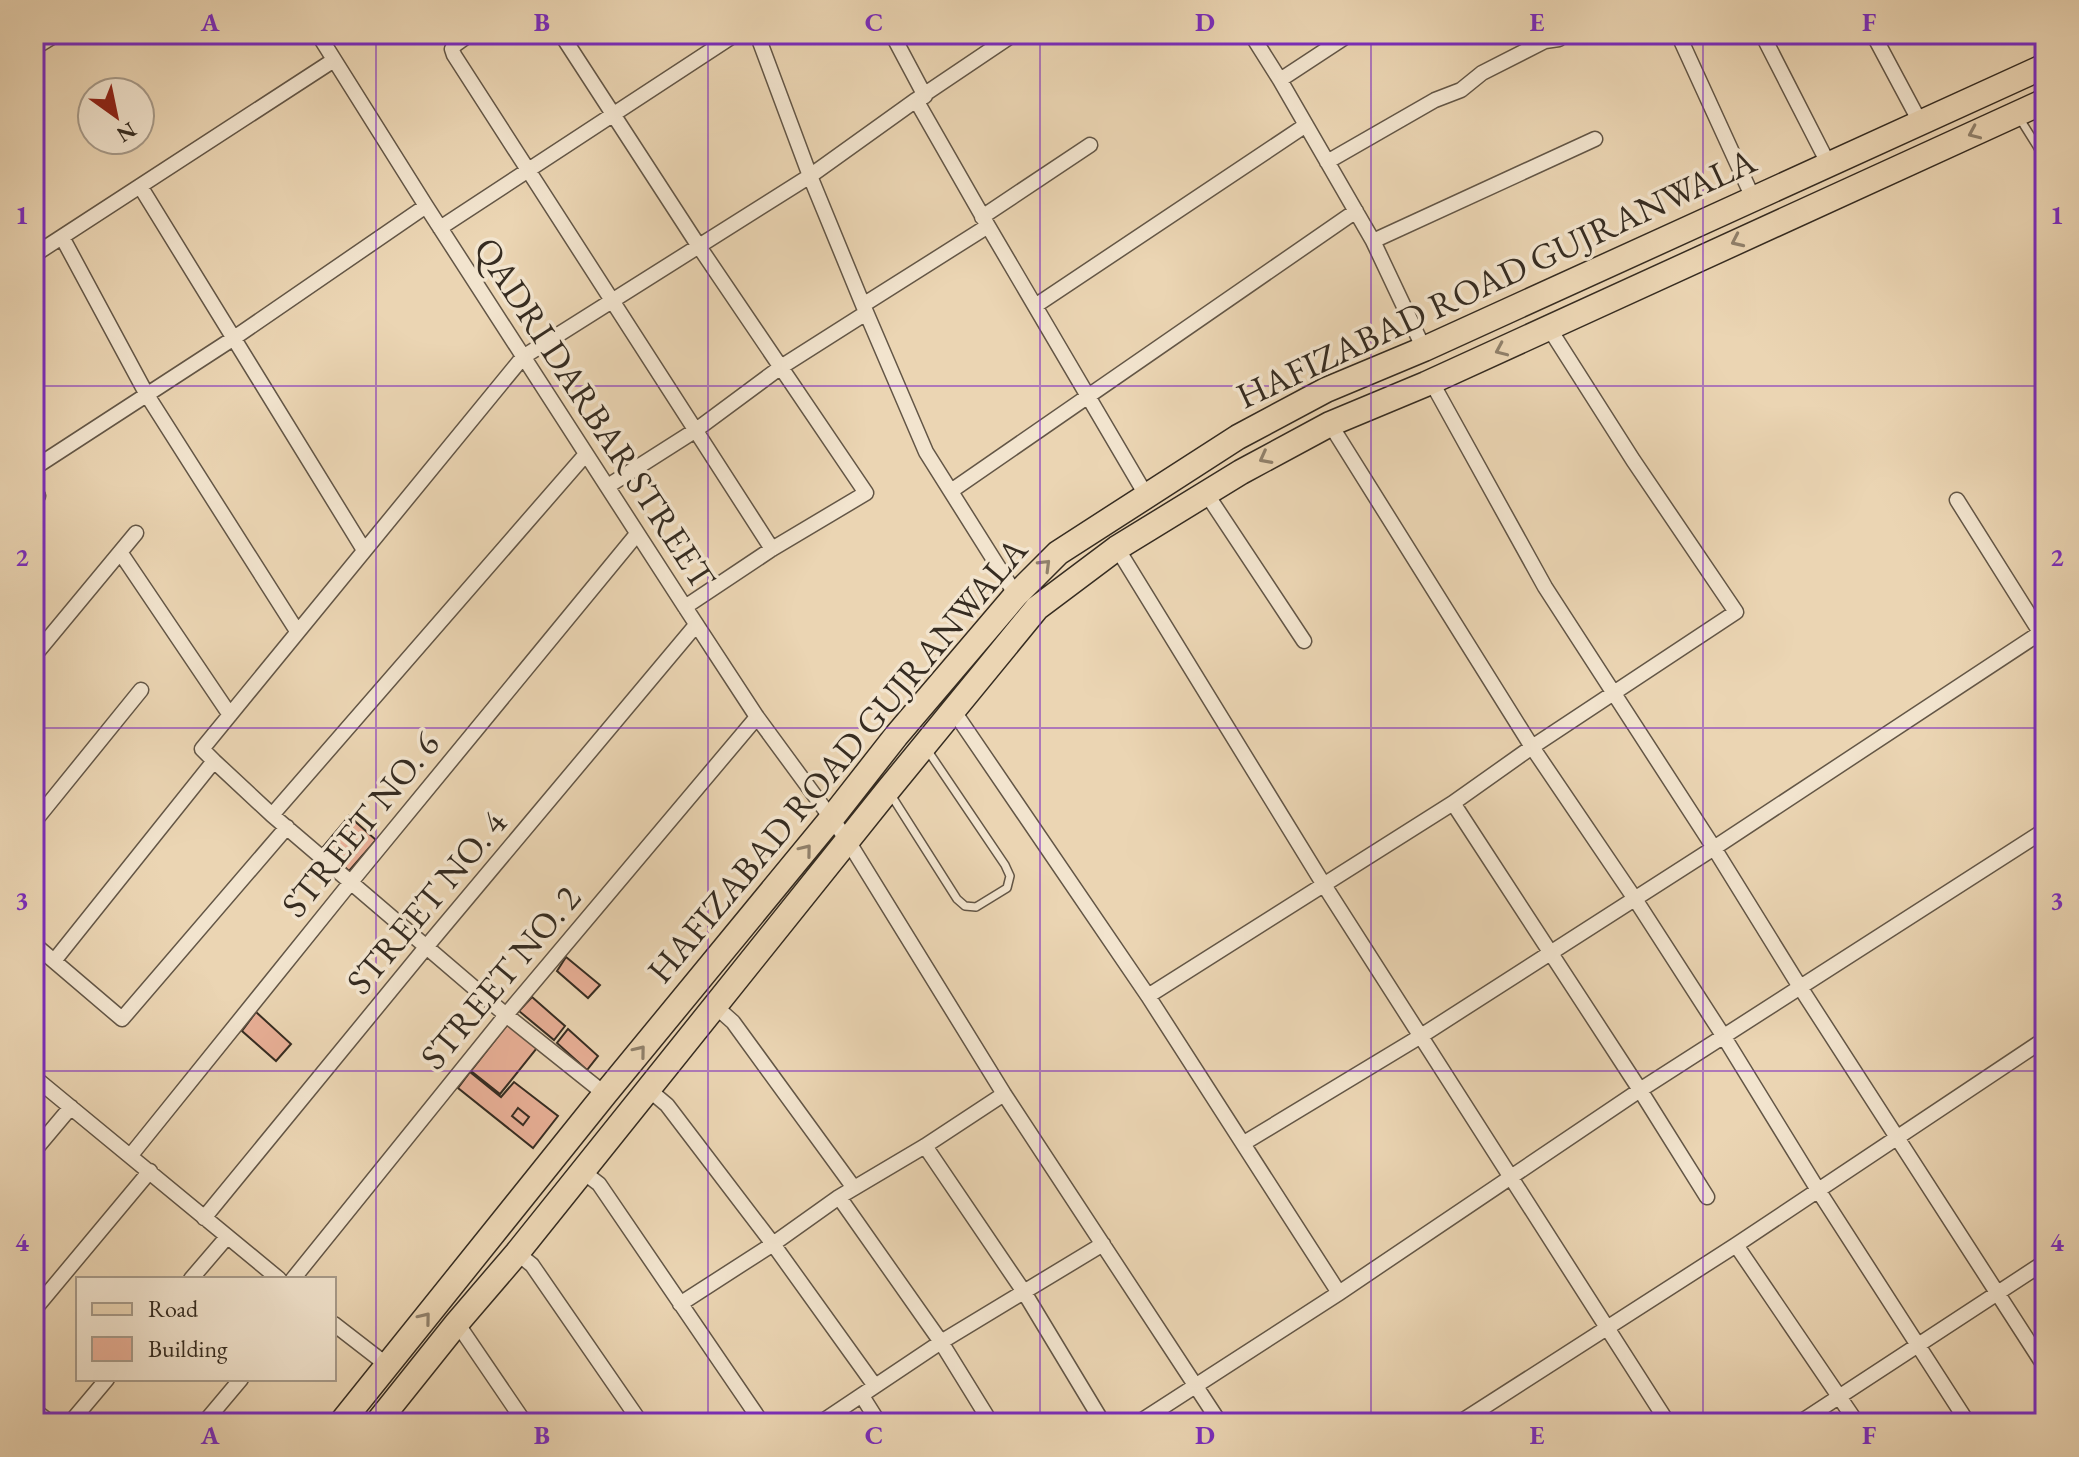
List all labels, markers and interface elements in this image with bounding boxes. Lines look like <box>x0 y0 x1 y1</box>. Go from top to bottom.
text: A <box>200 5 220 39</box>
text: B <box>534 5 550 39</box>
text: C <box>865 5 883 39</box>
text: D <box>1195 5 1215 39</box>
text: E <box>1530 5 1545 39</box>
text: F <box>1862 5 1876 39</box>
north arrow <box>76 76 156 156</box>
text: N <box>111 115 142 149</box>
one-way arrow <box>1968 123 1982 139</box>
street label: HAFIZABAD ROAD GUJRANWALA <box>1229 136 1764 419</box>
text: 1 <box>15 198 29 232</box>
text: 1 <box>2050 198 2064 232</box>
street label: QADRI DARBAR STREET <box>464 228 727 599</box>
one-way arrow <box>1731 231 1746 247</box>
one-way arrow <box>1495 340 1510 356</box>
one-way arrow <box>1259 449 1274 464</box>
street label: HAFIZABAD ROAD GUJRANWALA <box>637 527 1038 993</box>
text: 2 <box>15 540 29 574</box>
text: 2 <box>2050 540 2064 574</box>
one-way arrow <box>1036 560 1050 575</box>
street label: STREET NO. 6 <box>271 721 449 927</box>
street label: STREET NO. 4 <box>335 800 517 1004</box>
one-way arrow <box>796 844 810 859</box>
street label: STREET NO. 2 <box>409 875 591 1079</box>
text: 3 <box>15 883 29 917</box>
text: 3 <box>2050 883 2064 917</box>
one-way arrow <box>630 1045 645 1060</box>
text: 4 <box>15 1225 29 1259</box>
text: 4 <box>2050 1225 2064 1259</box>
legend <box>76 1277 336 1381</box>
text: Road <box>148 1293 199 1324</box>
one-way arrow <box>415 1313 429 1328</box>
text: Building <box>148 1333 228 1364</box>
text: A <box>200 1418 220 1452</box>
text: B <box>534 1418 550 1452</box>
text: C <box>865 1418 883 1452</box>
text: D <box>1195 1418 1215 1452</box>
text: E <box>1530 1418 1545 1452</box>
text: F <box>1862 1418 1876 1452</box>

